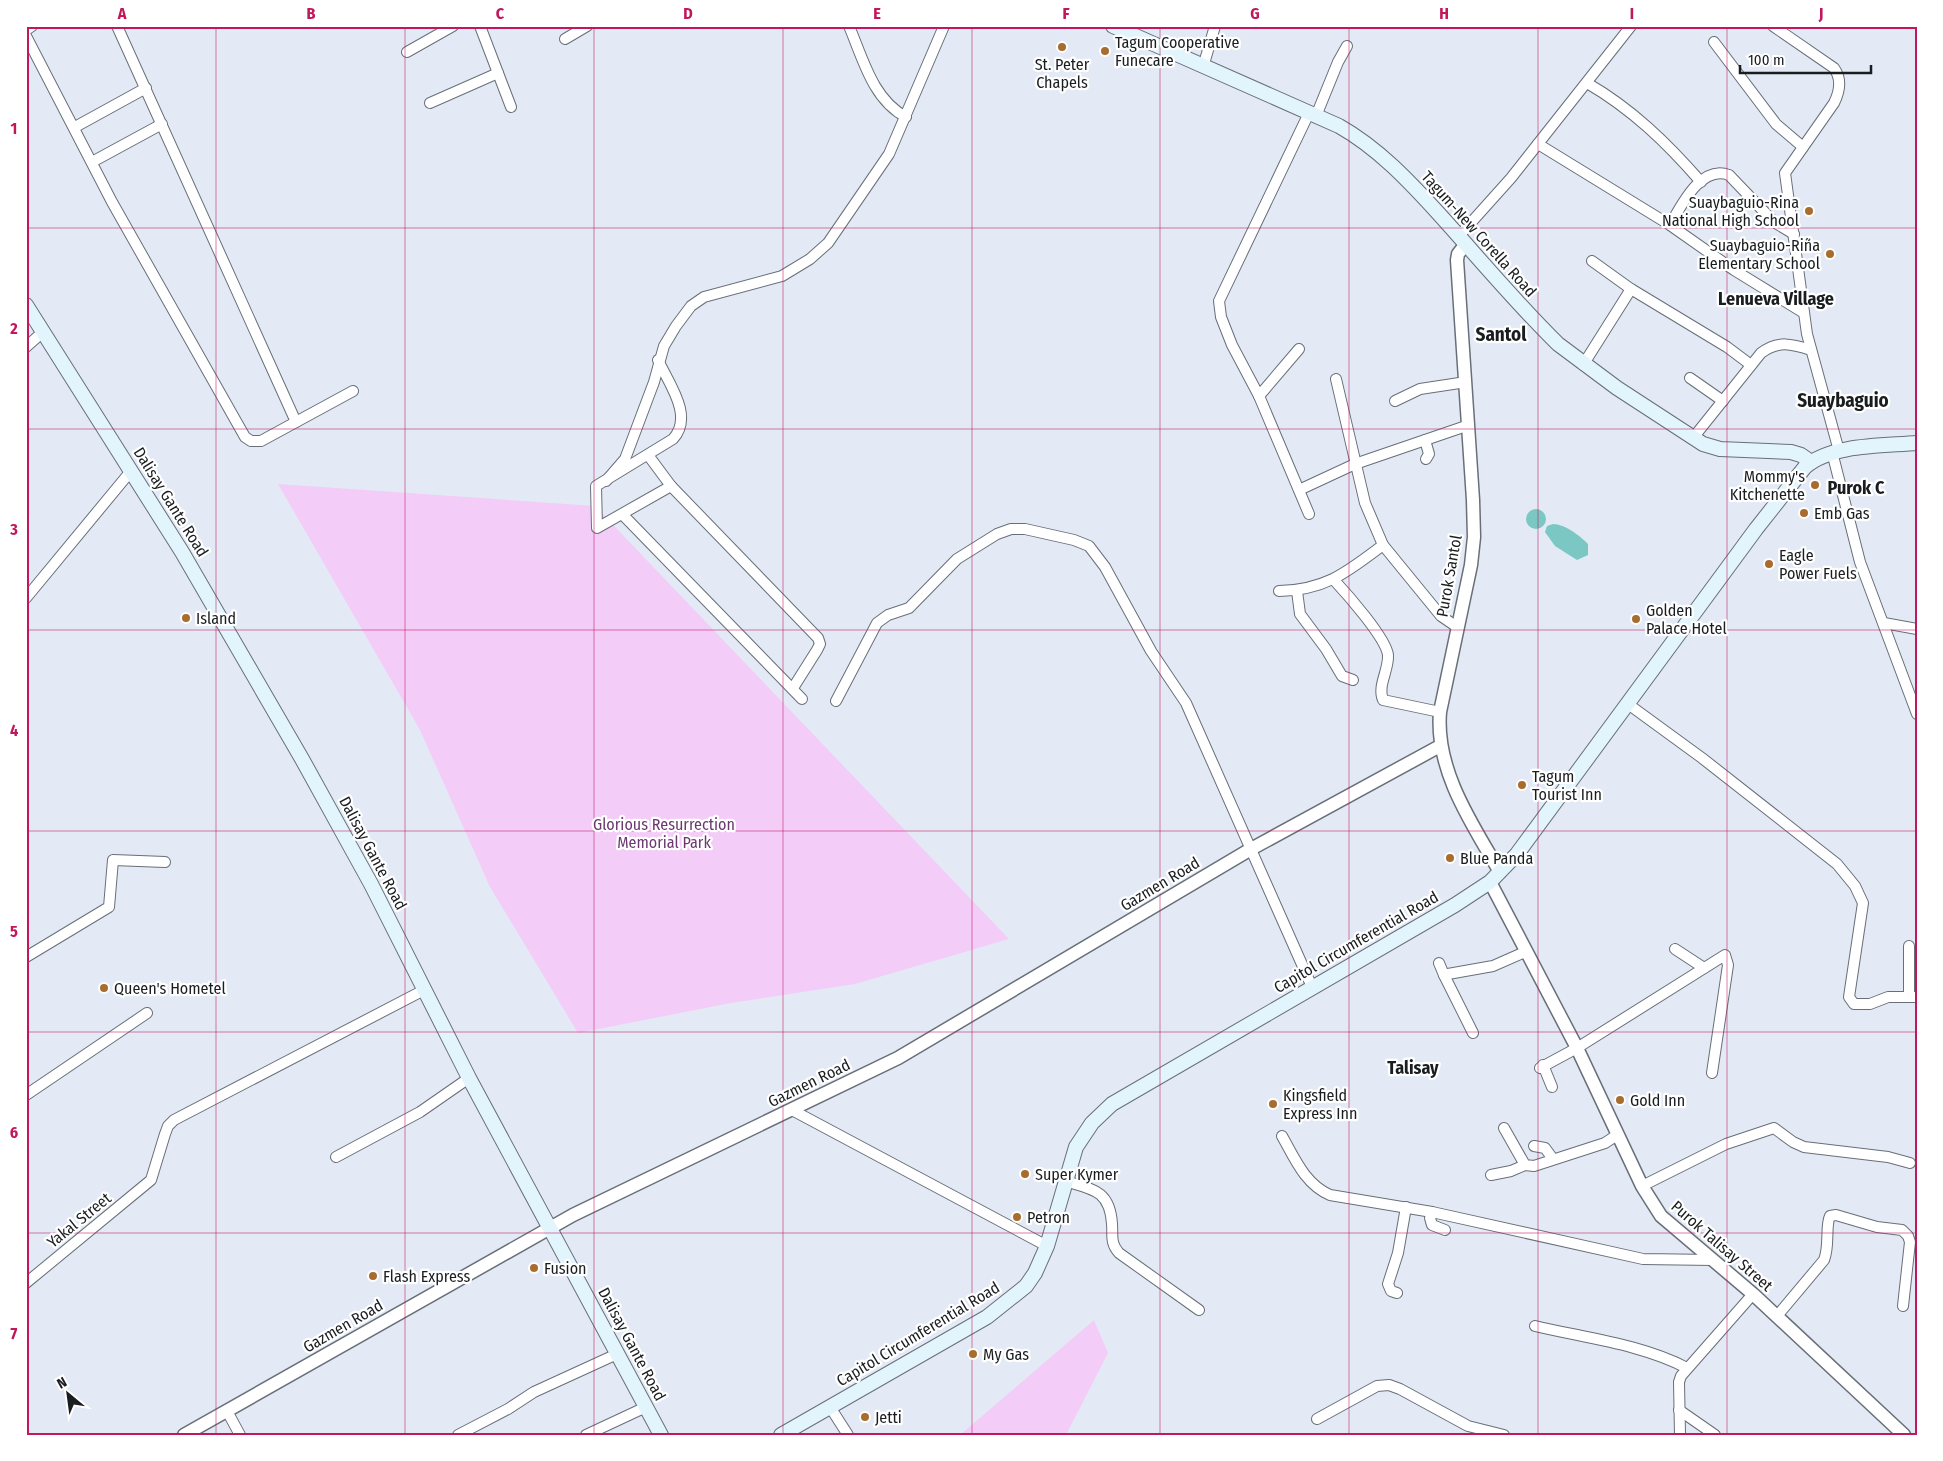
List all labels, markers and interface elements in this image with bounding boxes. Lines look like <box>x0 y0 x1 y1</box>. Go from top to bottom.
text: A <box>117 4 127 23</box>
text: B <box>307 4 316 23</box>
text: C <box>496 4 505 23</box>
text: D <box>683 4 693 23</box>
text: E <box>873 4 881 23</box>
text: F <box>1062 4 1070 23</box>
text: G <box>1250 4 1260 23</box>
text: H <box>1439 4 1449 23</box>
text: I <box>1630 4 1634 23</box>
text: J <box>1818 4 1823 23</box>
place label: Tagum Cooperative Funecare <box>1115 33 1239 70</box>
marker: St. Peter Chapels <box>1056 41 1068 53</box>
scale bar <box>1740 42 1872 74</box>
marker: Tagum Cooperative Funecare <box>1099 45 1111 57</box>
text: 100 m <box>1748 51 1785 69</box>
place label: St. Peter Chapels <box>1035 55 1090 92</box>
text: 1 <box>11 119 17 138</box>
street label: Tagum-New Corella Road <box>1418 167 1540 301</box>
place label: Suaybaguio-Rina National High School <box>1662 193 1799 230</box>
marker: Suaybaguio-Rina National High School <box>1803 205 1815 217</box>
place label: Suaybaguio-Riña Elementary School <box>1698 236 1820 273</box>
marker: Suaybaguio-Riña Elementary School <box>1824 248 1836 260</box>
district label: Lenueva Village <box>1718 288 1834 310</box>
text: 2 <box>9 319 18 338</box>
district label: Santol <box>1476 323 1527 346</box>
district label: Suaybaguio <box>1797 389 1889 412</box>
street label: Dalisay Gante Road <box>130 444 212 560</box>
place label: Mommy's Kitchenette <box>1730 467 1805 504</box>
district label: Purok C <box>1828 477 1885 499</box>
marker: Mommy's Kitchenette <box>1809 479 1821 491</box>
place label: Emb Gas <box>1814 504 1870 523</box>
marker: Emb Gas <box>1798 507 1810 519</box>
text: 3 <box>9 520 18 539</box>
street label: Purok Santol <box>1432 533 1466 619</box>
place label: Eagle Power Fuels <box>1779 546 1857 583</box>
marker: Eagle Power Fuels <box>1763 558 1775 570</box>
place label: Golden Palace Hotel <box>1646 601 1727 638</box>
place label: Island <box>196 609 236 628</box>
marker: Island <box>180 612 192 624</box>
marker: Golden Palace Hotel <box>1630 613 1642 625</box>
text: 4 <box>10 721 18 740</box>
place label: Tagum Tourist Inn <box>1532 767 1602 804</box>
marker: Tagum Tourist Inn <box>1516 779 1528 791</box>
street label: Dalisay Gante Road <box>335 793 411 913</box>
park label: Glorious Resurrection Memorial Park <box>593 815 735 852</box>
place label: Blue Panda <box>1460 849 1533 868</box>
marker: Blue Panda <box>1444 852 1456 864</box>
street label: Gazmen Road <box>1117 853 1203 915</box>
street label: Capitol Circumferential Road <box>1270 887 1442 997</box>
text: 5 <box>10 922 18 941</box>
place label: Queen's Hometel <box>114 979 226 998</box>
marker: Queen's Hometel <box>98 982 110 994</box>
street label: Gazmen Road <box>765 1055 853 1111</box>
district label: Talisay <box>1387 1057 1439 1079</box>
place label: Kingsfield Express Inn <box>1283 1086 1357 1123</box>
place label: Gold Inn <box>1630 1091 1685 1110</box>
marker: Gold Inn <box>1614 1094 1626 1106</box>
marker: Kingsfield Express Inn <box>1267 1098 1279 1110</box>
text: 6 <box>10 1123 18 1142</box>
place label: Super Kymer <box>1035 1165 1119 1184</box>
marker: Super Kymer <box>1019 1168 1031 1180</box>
street label: Yakal Street <box>43 1188 115 1252</box>
street label: Purok Talisay Street <box>1667 1197 1777 1296</box>
place label: Petron <box>1027 1208 1070 1227</box>
marker: Petron <box>1011 1211 1023 1223</box>
place label: Fusion <box>544 1259 587 1278</box>
marker: Fusion <box>528 1262 540 1274</box>
place label: Flash Express <box>383 1267 470 1286</box>
marker: Flash Express <box>367 1270 379 1282</box>
street label: Capitol Circumferential Road <box>833 1278 1003 1390</box>
street label: Dalisay Gante Road <box>594 1284 670 1404</box>
street label: Gazmen Road <box>300 1296 386 1356</box>
text: 7 <box>11 1324 18 1343</box>
place label: My Gas <box>983 1345 1029 1364</box>
marker: My Gas <box>967 1348 979 1360</box>
north arrow <box>42 1368 92 1418</box>
text: N <box>54 1374 70 1393</box>
place label: Jetti <box>875 1408 902 1427</box>
marker: Jetti <box>859 1411 871 1423</box>

